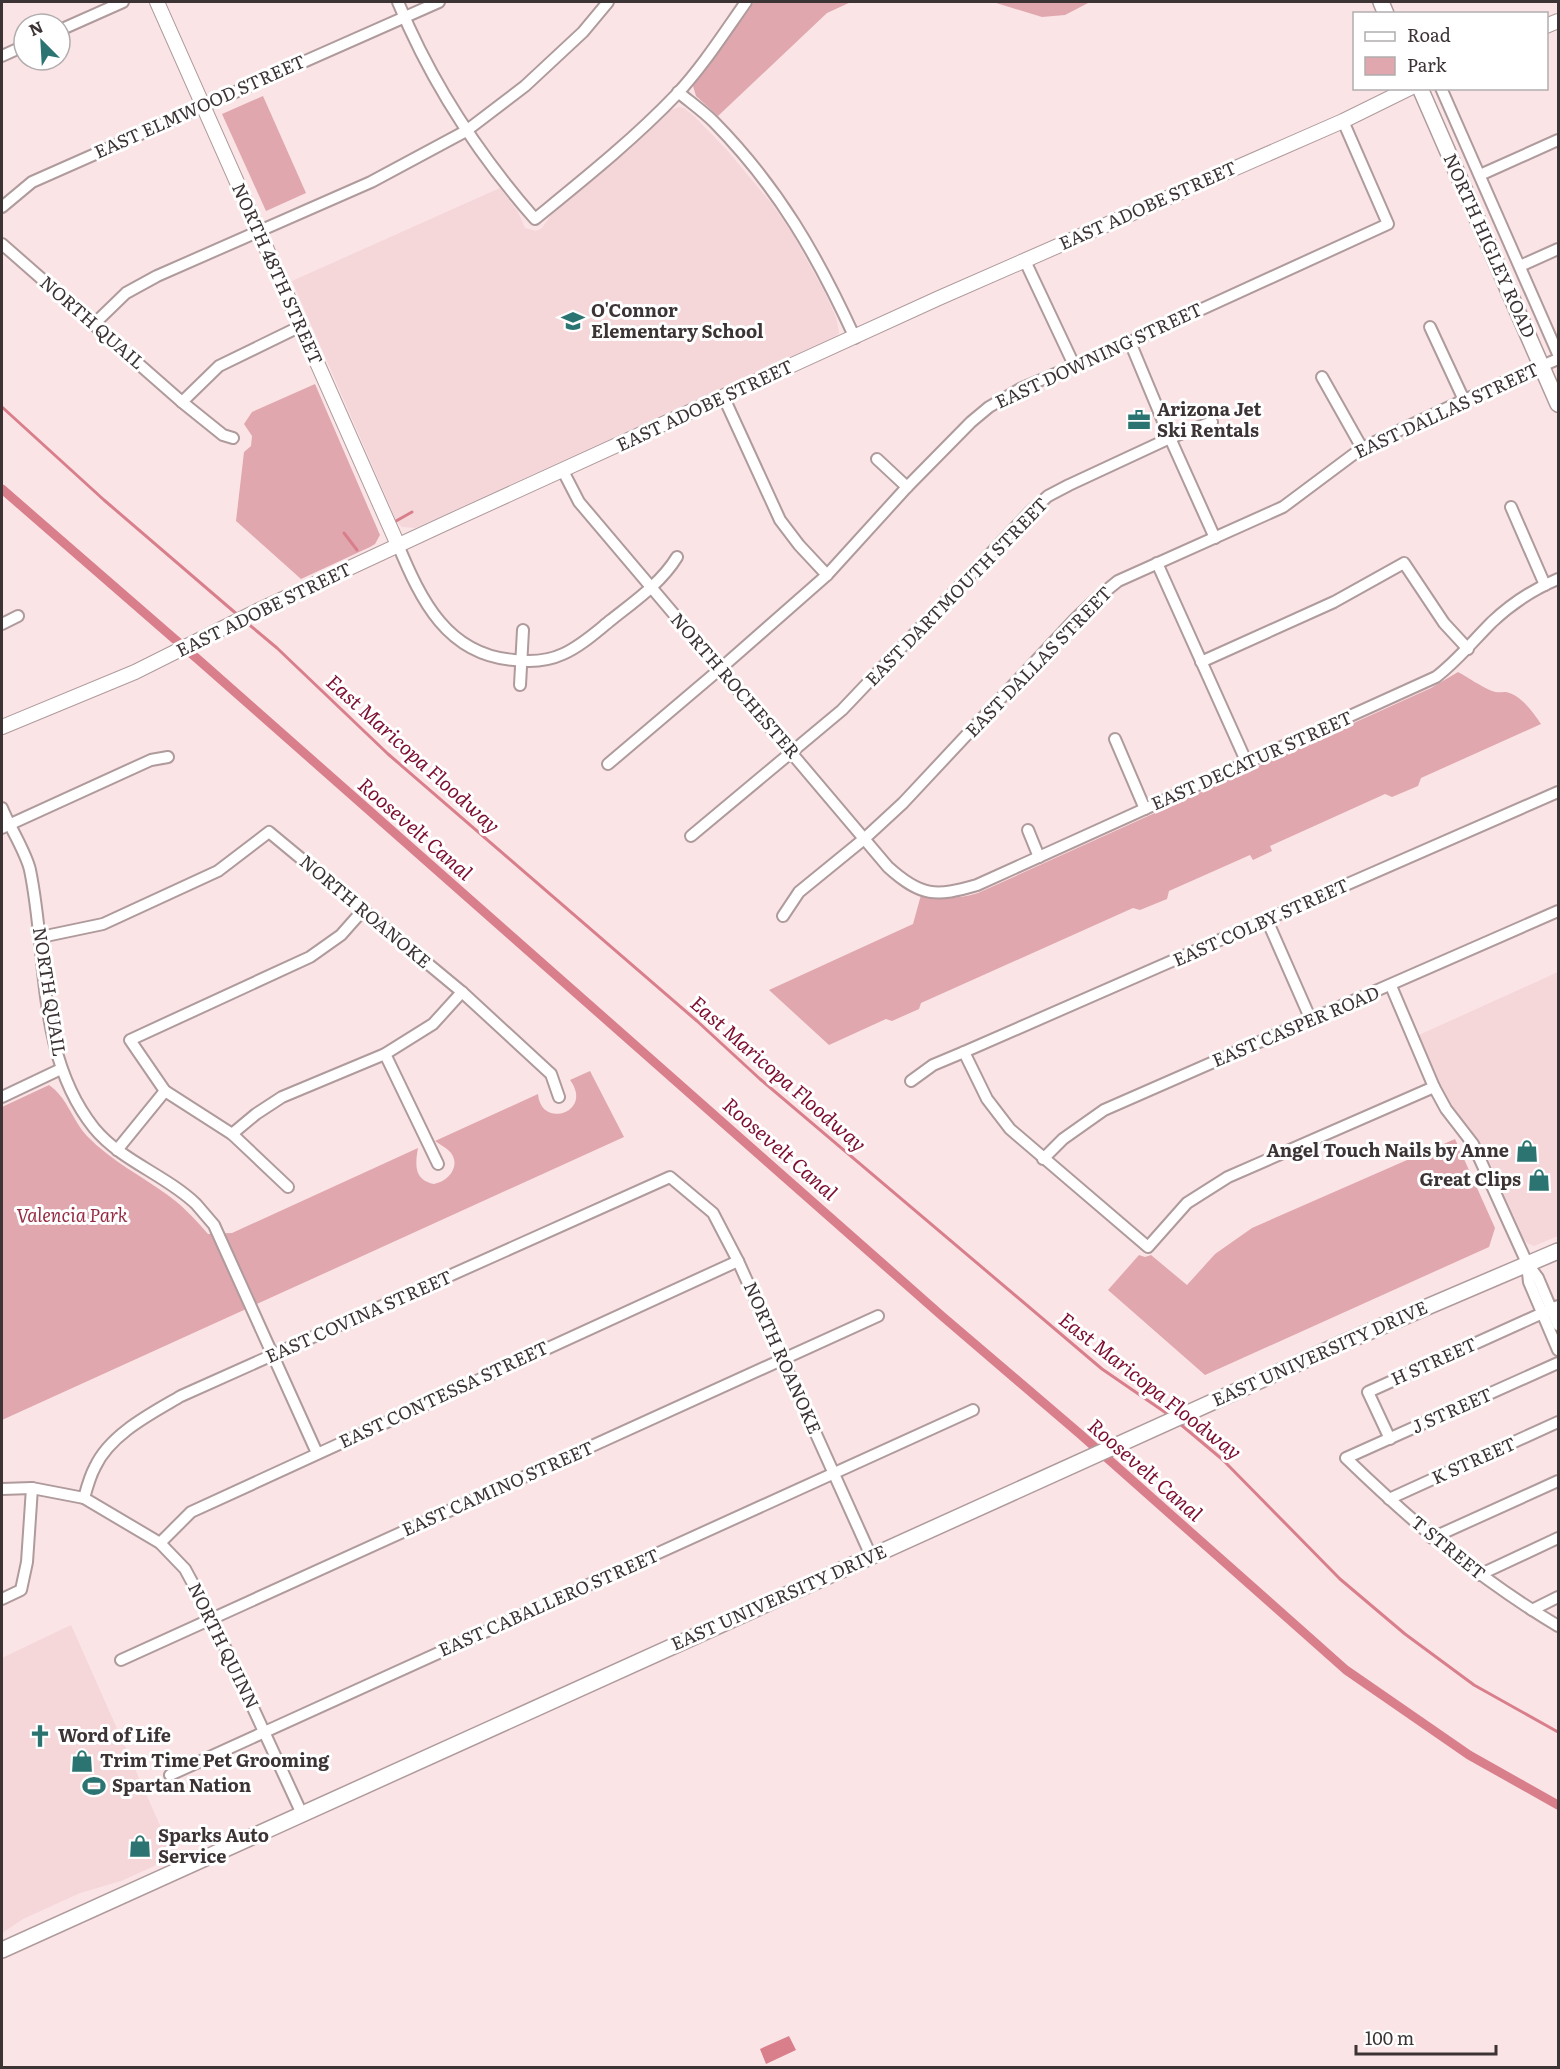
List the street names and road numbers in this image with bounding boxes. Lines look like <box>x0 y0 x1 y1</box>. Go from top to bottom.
street label: EAST ELMWOOD STREET <box>89 47 309 164</box>
street label: NORTH HIGLEY ROAD <box>1437 149 1543 342</box>
street label: EAST ADOBE STREET <box>1054 153 1241 256</box>
street label: NORTH 48TH STREET <box>226 178 331 369</box>
street label: NORTH QUAIL <box>35 269 151 375</box>
street label: EAST DOWNING STREET <box>990 295 1206 415</box>
street label: EAST ADOBE STREET <box>612 352 797 457</box>
street label: EAST DALLAS STREET <box>1350 355 1543 464</box>
street label: EAST DARTMOUTH STREET <box>858 491 1054 691</box>
street label: EAST ADOBE STREET <box>171 554 356 663</box>
street label: EAST DALLAS STREET <box>958 579 1117 743</box>
street label: NORTH ROCHESTER <box>665 606 807 764</box>
street label: EAST DECATUR STREET <box>1146 703 1356 816</box>
street label: NORTH ROANOKE <box>294 848 438 974</box>
street label: EAST COLBY STREET <box>1168 871 1353 973</box>
street label: NORTH QUAIL <box>27 925 74 1059</box>
street label: EAST CASPER ROAD <box>1208 978 1383 1073</box>
street label: EAST COVINA STREET <box>261 1262 456 1369</box>
street label: NORTH ROANOKE <box>738 1277 829 1438</box>
street label: EAST UNIVERSITY DRIVE <box>1207 1293 1432 1412</box>
street label: H STREET <box>1386 1330 1481 1391</box>
street label: EAST CONTESSA STREET <box>334 1333 553 1454</box>
street label: J STREET <box>1407 1380 1496 1439</box>
street label: K STREET <box>1427 1429 1520 1490</box>
street label: EAST CAMINO STREET <box>397 1433 598 1542</box>
street label: T STREET <box>1406 1508 1492 1585</box>
street label: EAST UNIVERSITY DRIVE <box>666 1537 891 1656</box>
street label: EAST CABALLERO STREET <box>434 1541 663 1663</box>
street label: NORTH QUINN <box>182 1577 267 1713</box>

